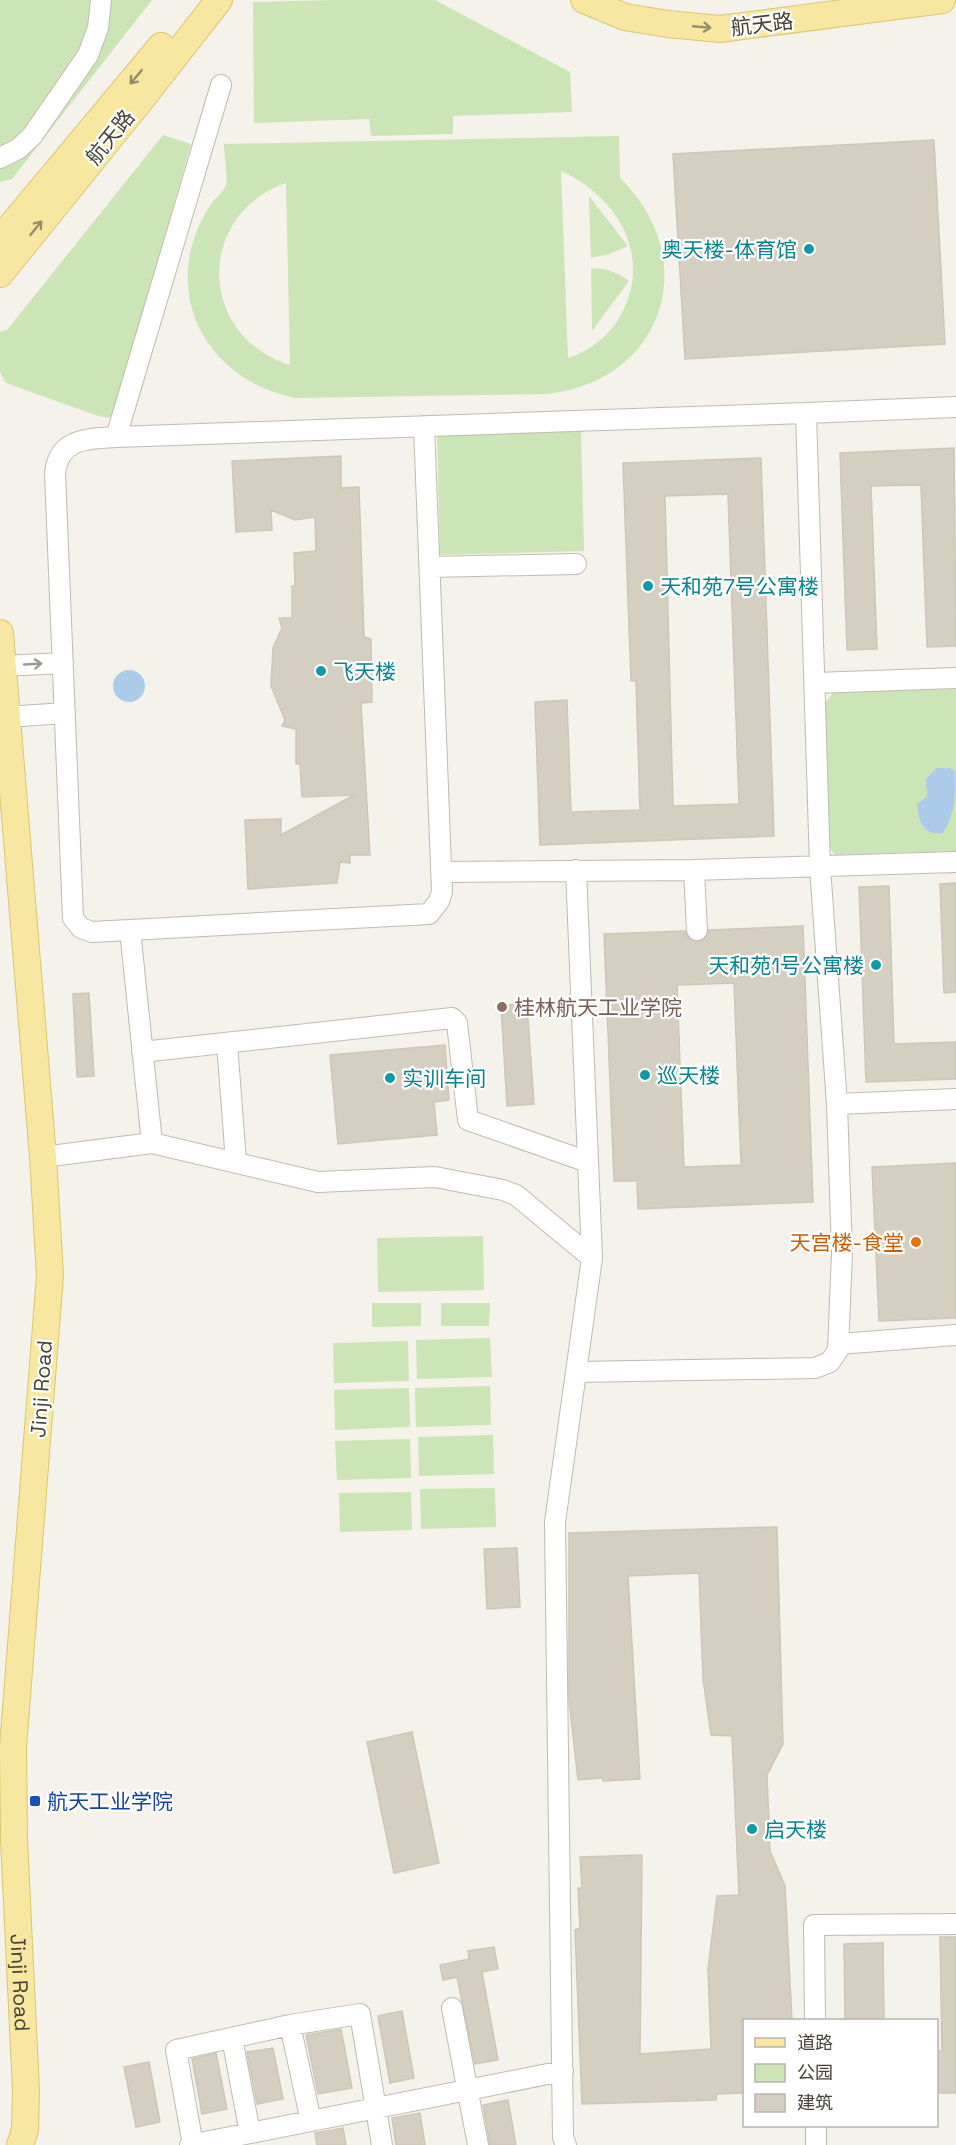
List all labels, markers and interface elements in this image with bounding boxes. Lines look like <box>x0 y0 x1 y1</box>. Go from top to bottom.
street label: 航天路 <box>729 7 795 41</box>
one-way arrow <box>691 22 711 33</box>
one-way arrow <box>129 69 142 85</box>
street label: 航天路 <box>80 104 140 170</box>
one-way arrow <box>30 220 43 236</box>
place label: 奥天楼-体育馆 <box>661 236 797 263</box>
marker: 奥天楼-体育馆 <box>802 242 816 256</box>
place label: 天和苑7号公寓楼 <box>660 573 819 600</box>
marker: 天和苑7号公寓楼 <box>641 579 655 593</box>
place label: 飞天楼 <box>333 658 396 685</box>
one-way arrow <box>22 659 42 670</box>
marker: 飞天楼 <box>314 664 328 678</box>
place label: 天和苑1号公寓楼 <box>708 952 864 979</box>
marker: 天和苑1号公寓楼 <box>869 958 883 972</box>
place label: 桂林航天工业学院 <box>514 994 682 1021</box>
marker: 桂林航天工业学院 <box>495 1000 509 1014</box>
place label: 巡天楼 <box>657 1062 720 1089</box>
place label: 实训车间 <box>402 1065 486 1092</box>
marker: 巡天楼 <box>638 1068 652 1082</box>
marker: 实训车间 <box>383 1071 397 1085</box>
place label: 天宫楼-食堂 <box>789 1229 904 1256</box>
marker: 天宫楼-食堂 <box>909 1235 923 1249</box>
street label: Jinji Road <box>24 1339 58 1439</box>
place label: 航天工业学院 <box>47 1788 173 1815</box>
marker: 航天工业学院 <box>28 1794 42 1808</box>
place label: 启天楼 <box>764 1816 827 1843</box>
marker: 启天楼 <box>745 1822 759 1836</box>
street label: Jinji Road <box>5 1933 37 2032</box>
legend <box>743 2019 938 2127</box>
text: 道路 <box>797 2031 833 2054</box>
text: 公园 <box>797 2061 833 2084</box>
text: 建筑 <box>797 2091 833 2114</box>

